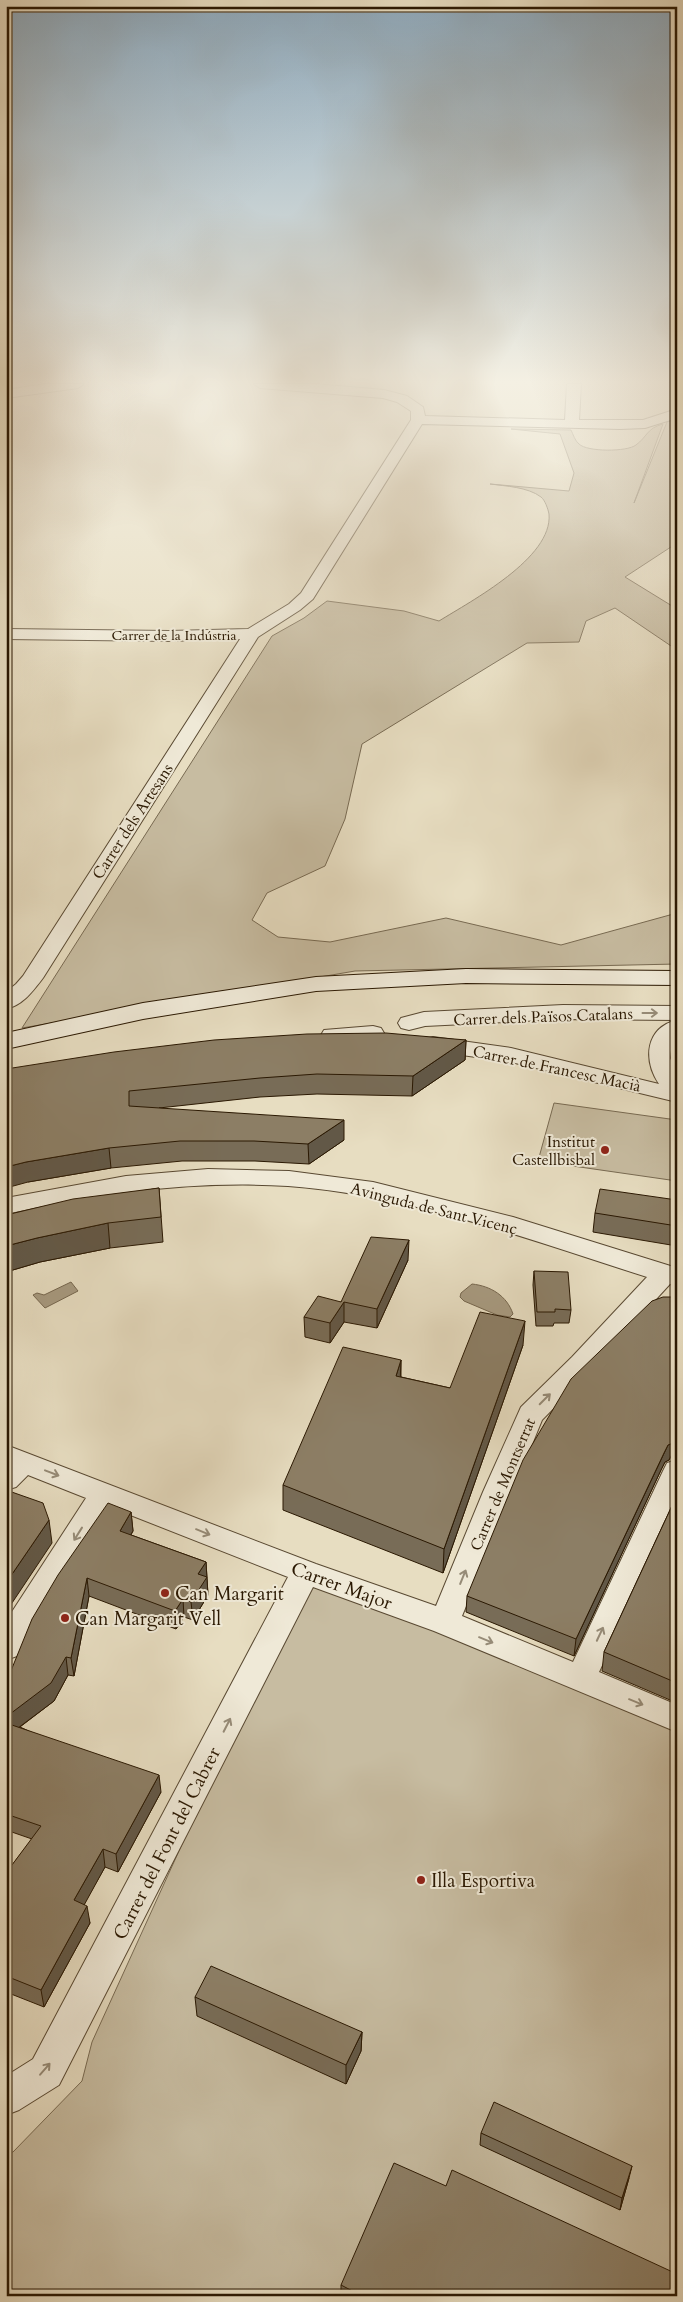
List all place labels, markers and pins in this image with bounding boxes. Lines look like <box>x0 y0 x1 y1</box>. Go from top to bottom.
place label: Institut Castellbisbal <box>512 1131 595 1171</box>
marker: Institut Castellbisbal <box>599 1144 611 1156</box>
place label: Can Margarit <box>175 1581 284 1607</box>
marker: Can Margarit <box>159 1587 171 1599</box>
place label: Can Margarit Vell <box>75 1606 221 1632</box>
marker: Can Margarit Vell <box>59 1612 71 1624</box>
place label: Illa Esportiva <box>431 1868 535 1894</box>
marker: Illa Esportiva <box>415 1874 427 1886</box>

